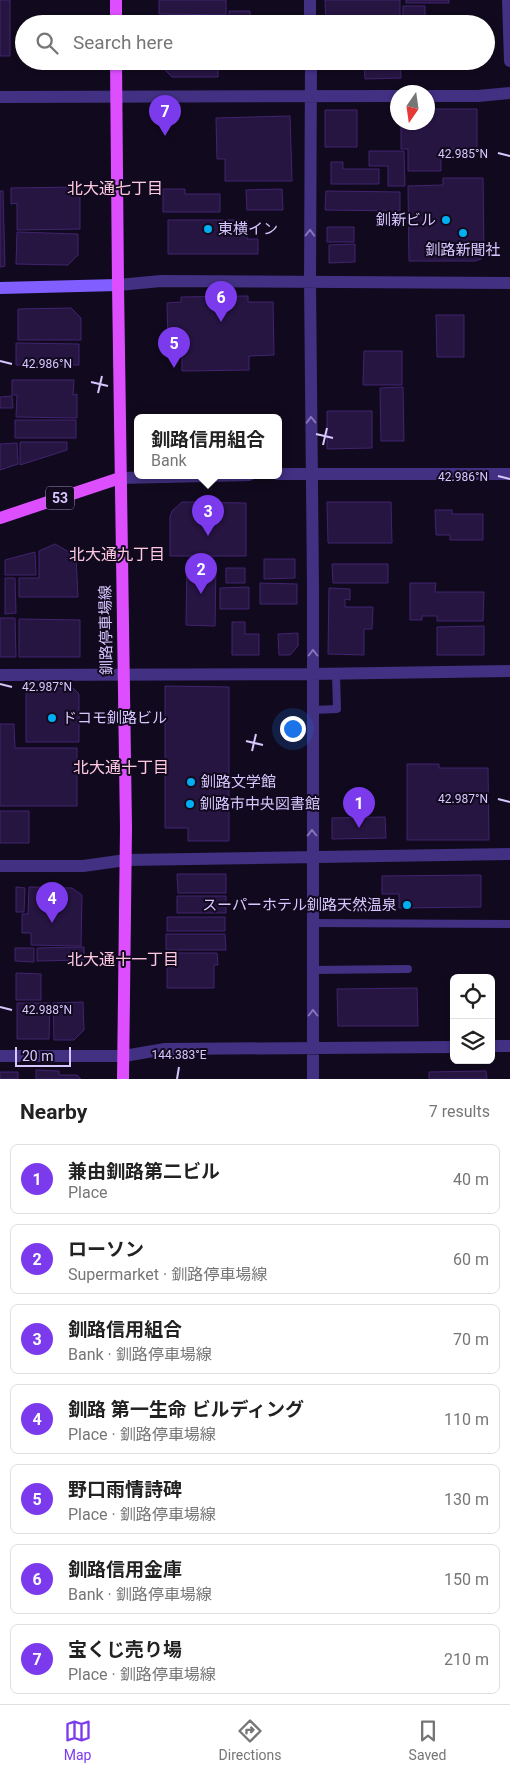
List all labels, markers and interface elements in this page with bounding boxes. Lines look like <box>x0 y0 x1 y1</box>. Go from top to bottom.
search box <box>15 15 495 70</box>
icon: search <box>33 29 61 57</box>
text: Search here <box>73 31 173 54</box>
north arrow <box>390 85 435 130</box>
pin: 7 <box>149 95 181 136</box>
text: 42.985°N <box>438 147 488 161</box>
district label: 北大通七丁目 <box>67 179 163 198</box>
place label: 釧新ビル <box>376 211 436 229</box>
marker: 釧新ビル <box>440 214 452 226</box>
place label: 東横イン <box>218 220 278 238</box>
marker: 東横イン <box>202 223 214 235</box>
marker: 釧路新聞社 <box>457 227 469 239</box>
one-way arrow <box>305 228 315 236</box>
place label: 釧路新聞社 <box>425 241 501 259</box>
pin: 6 <box>205 281 237 322</box>
pin: 5 <box>158 327 190 368</box>
text: 42.986°N <box>22 357 72 371</box>
popup <box>134 414 282 479</box>
one-way arrow <box>306 416 316 424</box>
text: 釧路信用組合 <box>151 428 265 451</box>
text: Bank <box>151 451 187 470</box>
text: 42.986°N <box>438 470 488 484</box>
road number: 53 <box>46 486 74 509</box>
pin: 3 <box>192 495 224 536</box>
district label: 北大通九丁目 <box>69 545 165 564</box>
pin: 2 <box>185 553 217 594</box>
street label: 釧路停車場線 <box>96 585 116 675</box>
one-way arrow <box>308 649 318 656</box>
text: 42.987°N <box>22 680 72 694</box>
place label: ドコモ釧路ビル <box>62 709 167 727</box>
marker: ドコモ釧路ビル <box>46 712 58 724</box>
your location <box>280 716 306 742</box>
district label: 北大通十丁目 <box>73 758 169 777</box>
place label: 釧路文学館 <box>201 773 276 791</box>
marker: 釧路文学館 <box>185 776 197 788</box>
pin: 1 <box>343 787 375 828</box>
text: 42.987°N <box>438 792 488 806</box>
place label: 釧路市中央図書館 <box>200 795 320 813</box>
marker: 釧路市中央図書館 <box>184 798 196 810</box>
one-way arrow <box>307 829 317 836</box>
pin: 4 <box>36 882 68 923</box>
place label: スーパーホテル釧路天然温泉 <box>202 896 397 914</box>
marker: スーパーホテル釧路天然温泉 <box>401 899 413 911</box>
district label: 北大通十一丁目 <box>67 950 179 969</box>
map controls <box>450 974 495 1064</box>
button: locate <box>450 974 495 1019</box>
text: 42.988°N <box>22 1003 72 1017</box>
one-way arrow <box>308 1009 318 1016</box>
button: layers <box>450 1019 495 1064</box>
scale bar <box>15 1044 71 1067</box>
text: 20 m <box>22 1048 54 1064</box>
text: 144.383°E <box>152 1048 207 1062</box>
text: Nearby <box>20 1100 87 1124</box>
text: 7 results <box>429 1102 490 1121</box>
text: 兼由釧路第二ビル <box>68 1160 220 1183</box>
text: 1 <box>32 1170 42 1189</box>
text: 40 m <box>453 1170 489 1189</box>
text: Place <box>68 1183 108 1202</box>
text: ローソン <box>68 1238 144 1261</box>
text: 2 <box>32 1250 42 1269</box>
text: 60 m <box>453 1250 489 1269</box>
text: Supermarket · 釧路停車場線 <box>68 1265 267 1284</box>
text: 釧路信用組合 <box>68 1318 182 1341</box>
text: 3 <box>32 1330 42 1349</box>
text: 70 m <box>453 1330 489 1349</box>
text: Bank · 釧路停車場線 <box>68 1345 212 1364</box>
text: 釧路 第一生命 ビルディング <box>68 1398 304 1421</box>
text: 4 <box>32 1410 42 1429</box>
text: 110 m <box>444 1410 489 1429</box>
text: Place · 釧路停車場線 <box>68 1425 216 1444</box>
text: 野口雨情詩碑 <box>68 1478 182 1501</box>
text: 5 <box>32 1490 42 1509</box>
text: 130 m <box>444 1490 489 1509</box>
text: Place · 釧路停車場線 <box>68 1505 216 1524</box>
text: 釧路信用金庫 <box>68 1558 182 1581</box>
text: 6 <box>32 1570 42 1589</box>
text: 150 m <box>444 1570 489 1589</box>
text: Bank · 釧路停車場線 <box>68 1585 212 1604</box>
text: 宝くじ売り場 <box>68 1638 182 1661</box>
text: 7 <box>32 1650 42 1669</box>
text: 210 m <box>444 1650 489 1669</box>
text: Place · 釧路停車場線 <box>68 1665 216 1684</box>
tab: Map <box>64 1717 92 1763</box>
tab: Directions <box>219 1717 282 1763</box>
tab: Saved <box>409 1717 446 1763</box>

